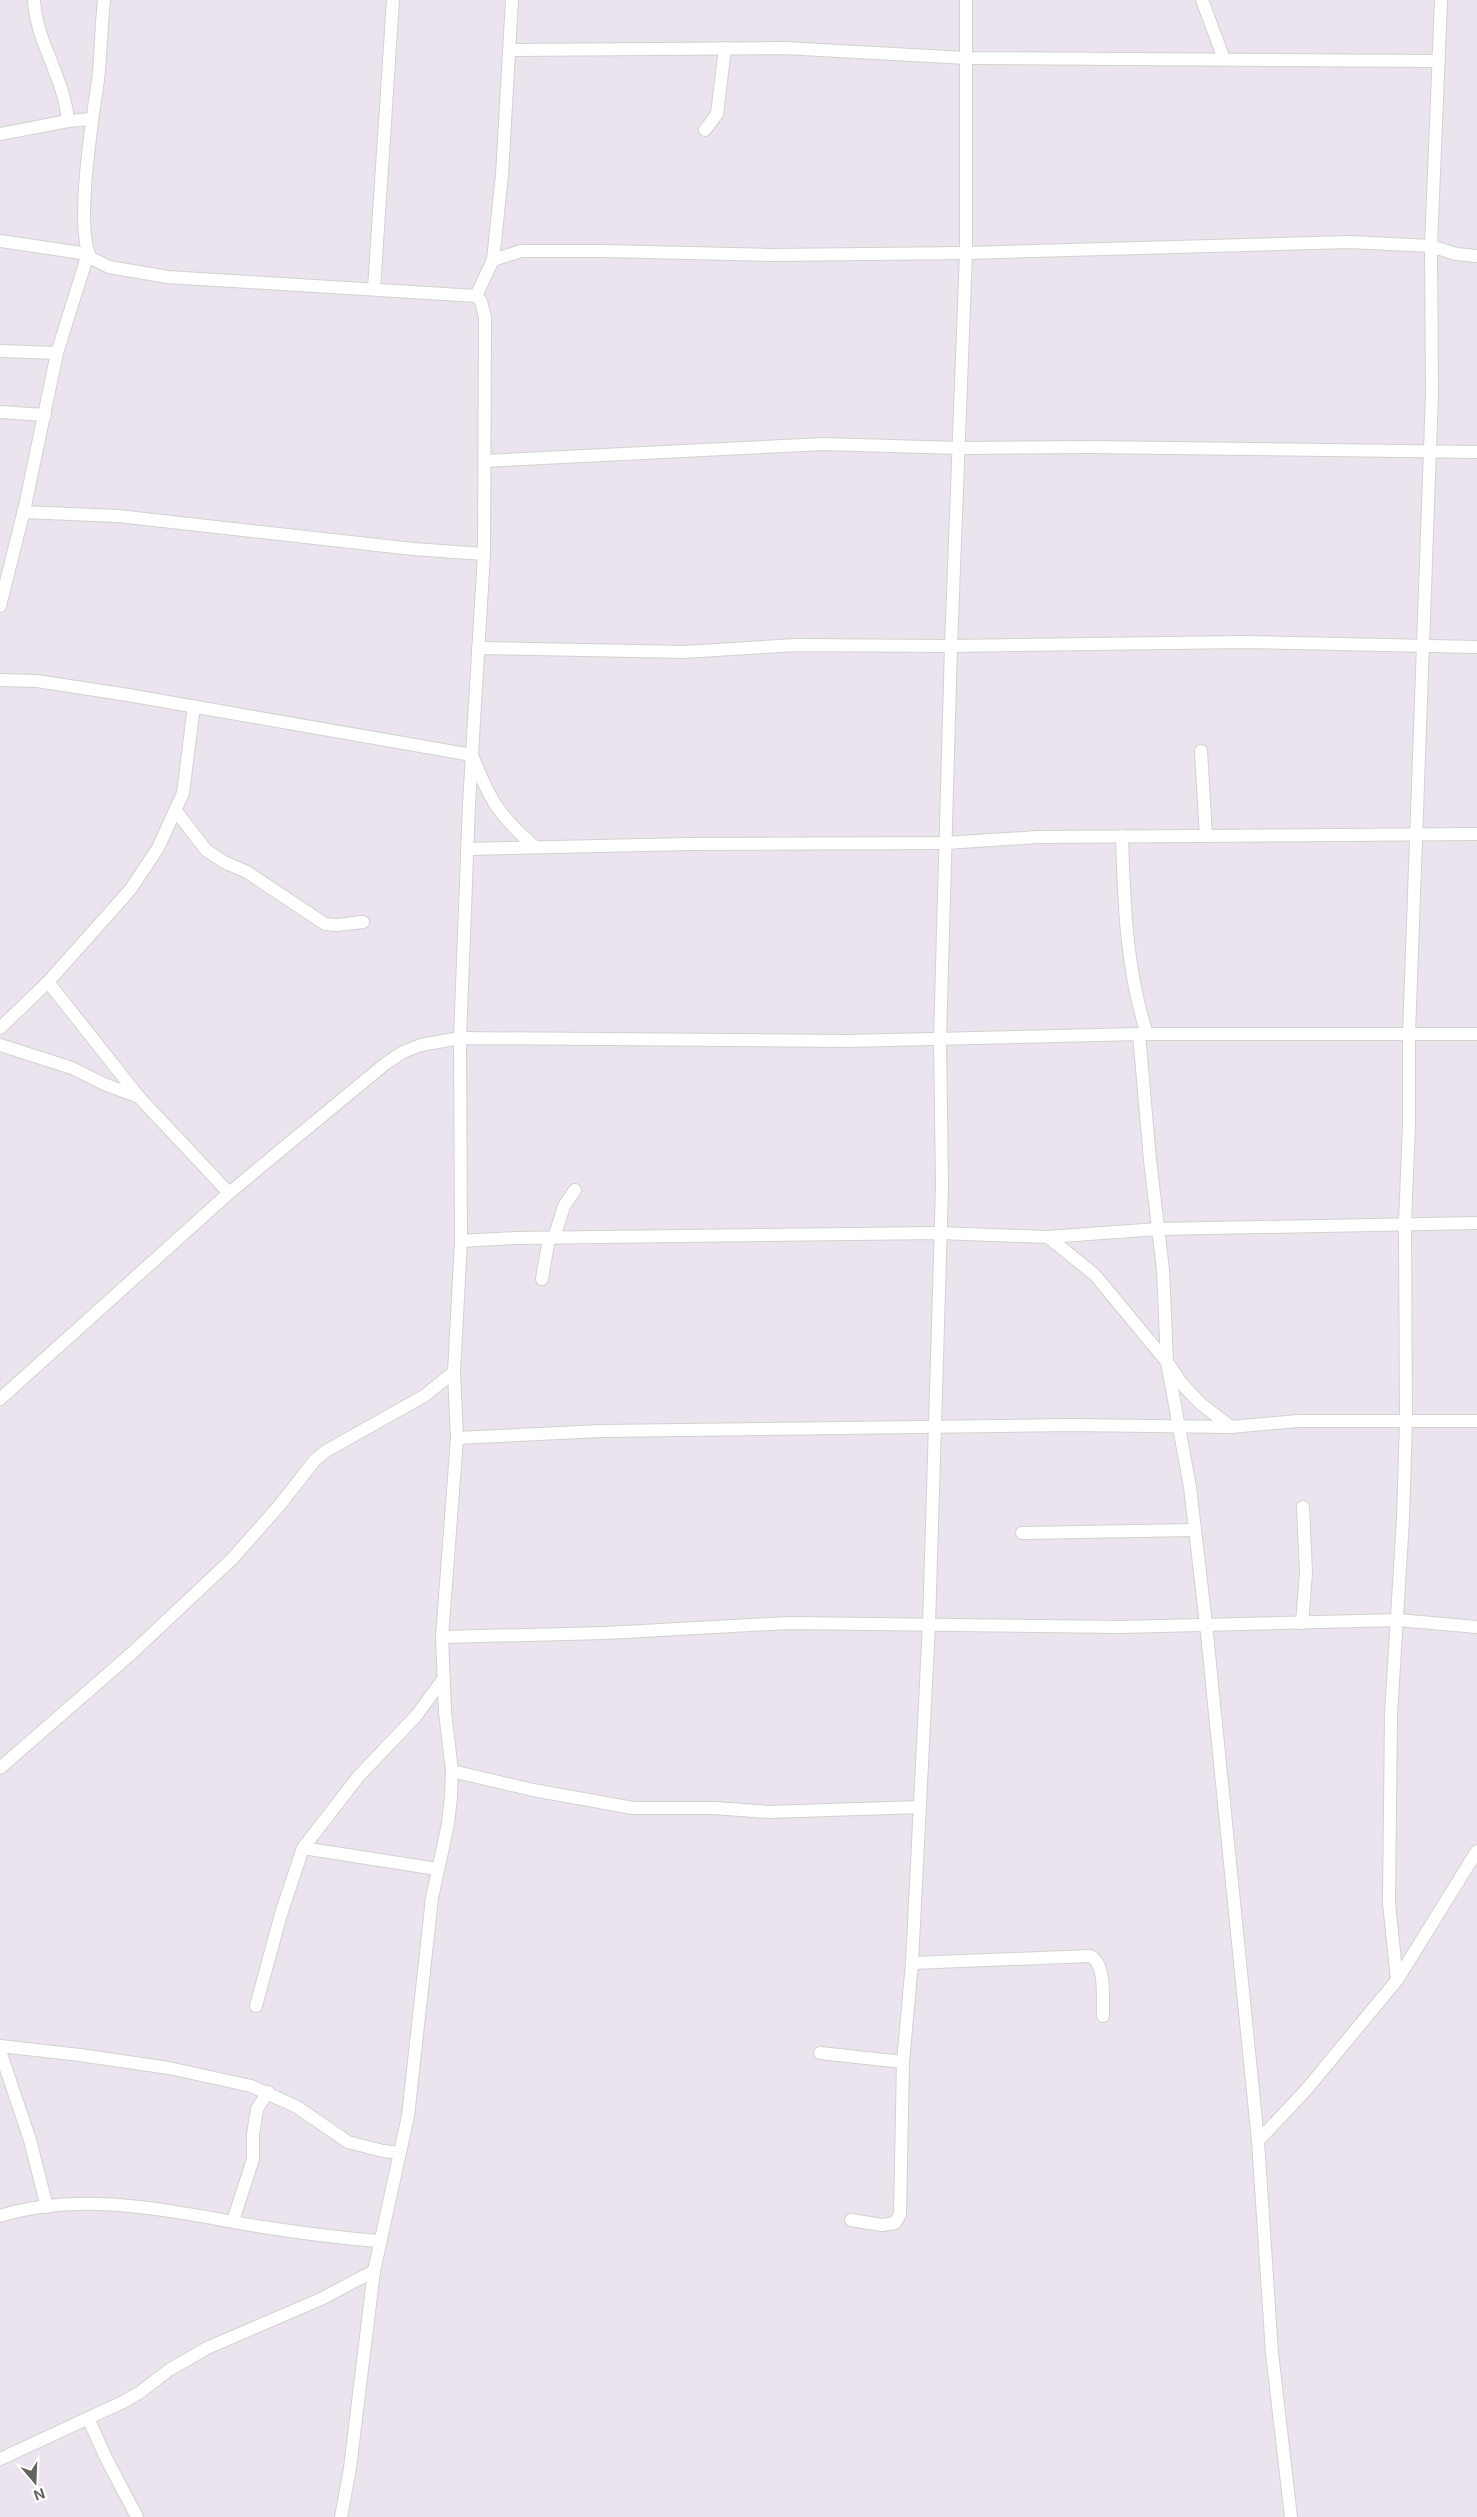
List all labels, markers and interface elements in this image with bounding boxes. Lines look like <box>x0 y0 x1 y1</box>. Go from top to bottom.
north arrow <box>10 2457 60 2507</box>
text: N <box>32 2485 47 2505</box>

